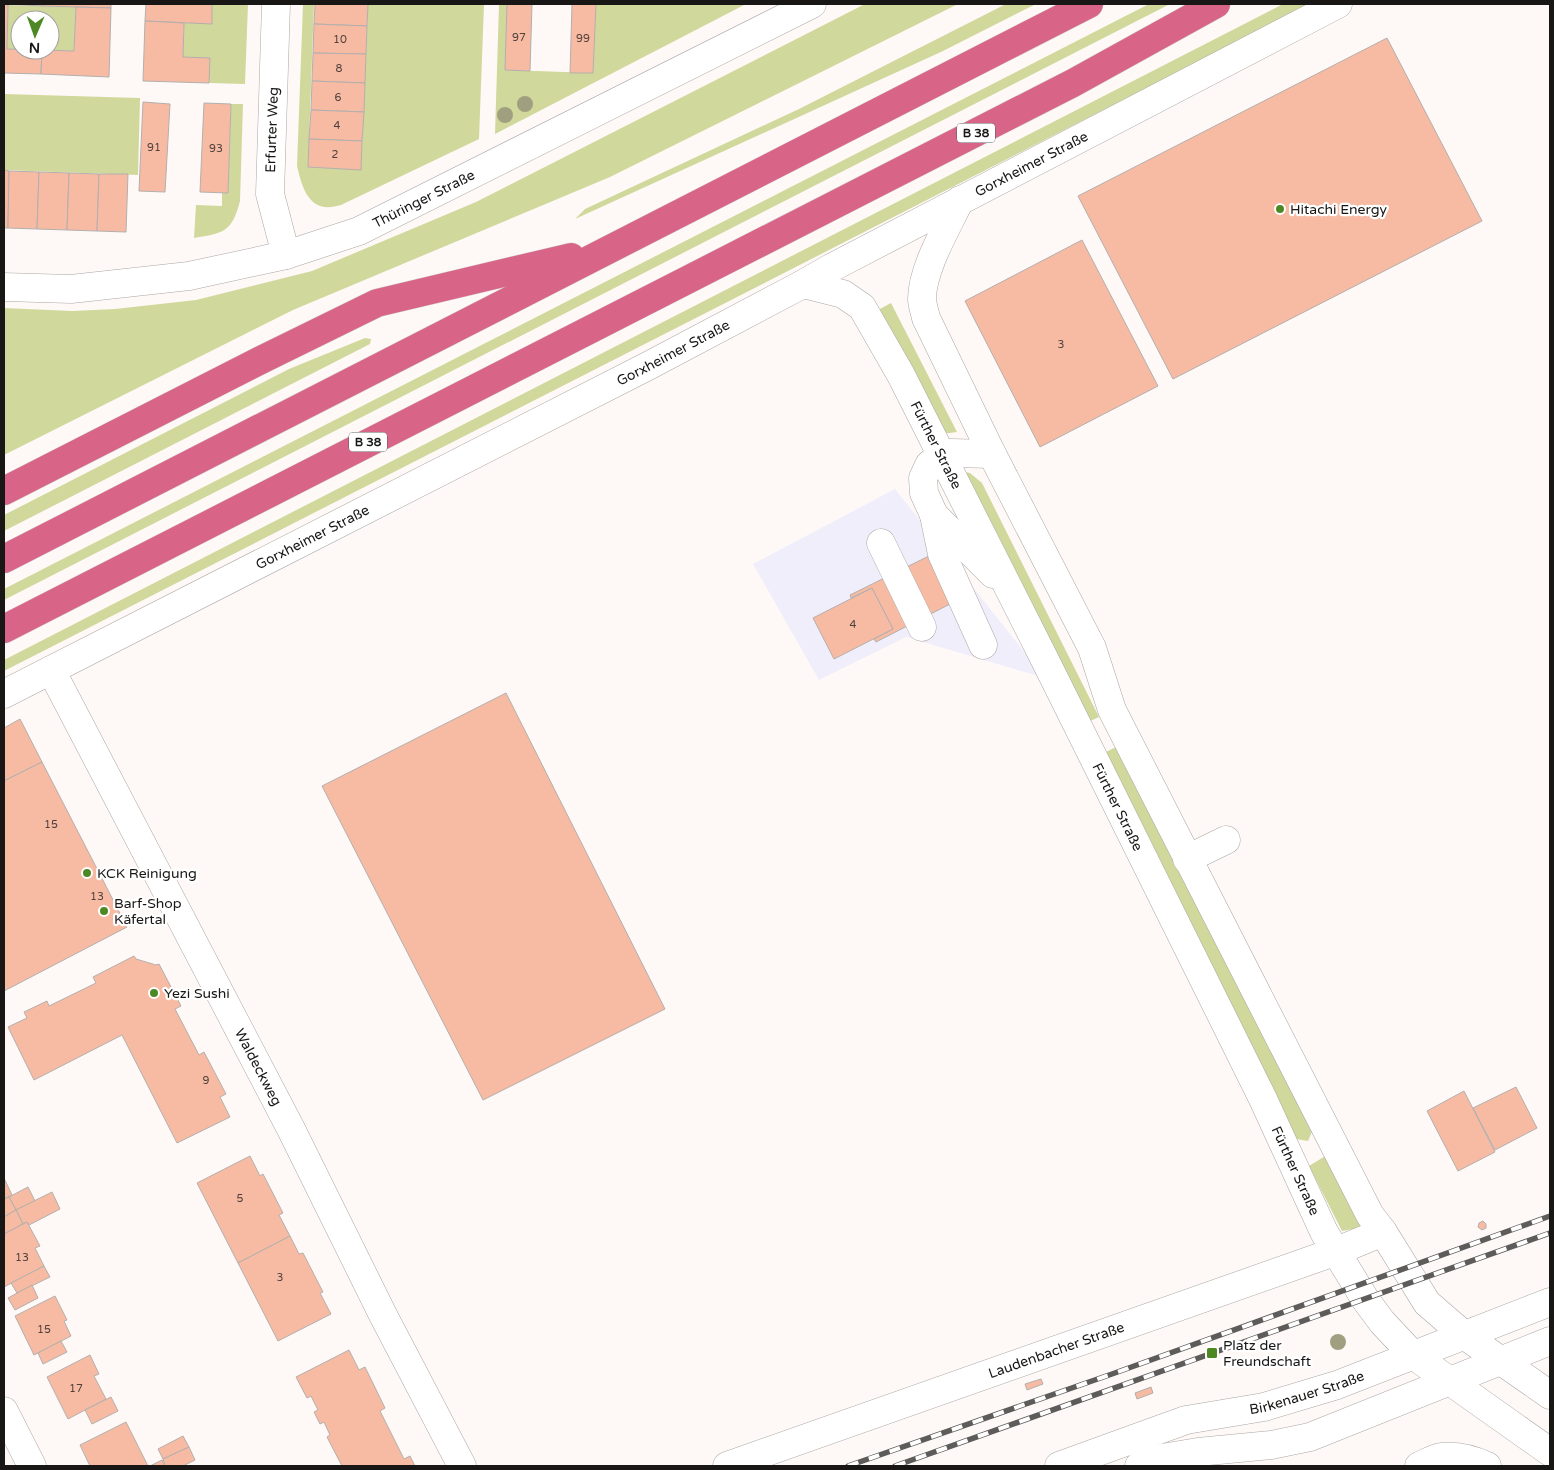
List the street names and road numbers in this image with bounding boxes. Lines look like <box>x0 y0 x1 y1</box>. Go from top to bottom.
street label: Erfurter Weg <box>262 87 282 173</box>
road number: B 38 <box>957 124 995 142</box>
street label: Gorxheimer Straße <box>972 127 1091 200</box>
street label: Thüringer Straße <box>370 166 477 231</box>
street label: Gorxheimer Straße <box>614 316 732 389</box>
street label: Fürther Straße <box>907 398 966 492</box>
road number: B 38 <box>349 432 387 452</box>
street label: Gorxheimer Straße <box>253 501 372 573</box>
street label: Fürther Straße <box>1089 760 1147 854</box>
street label: Waldeckweg <box>231 1026 286 1108</box>
street label: Fürther Straße <box>1268 1123 1324 1218</box>
street label: Laudenbacher Straße <box>986 1318 1126 1382</box>
street label: Birkenauer Straße <box>1248 1367 1366 1418</box>

